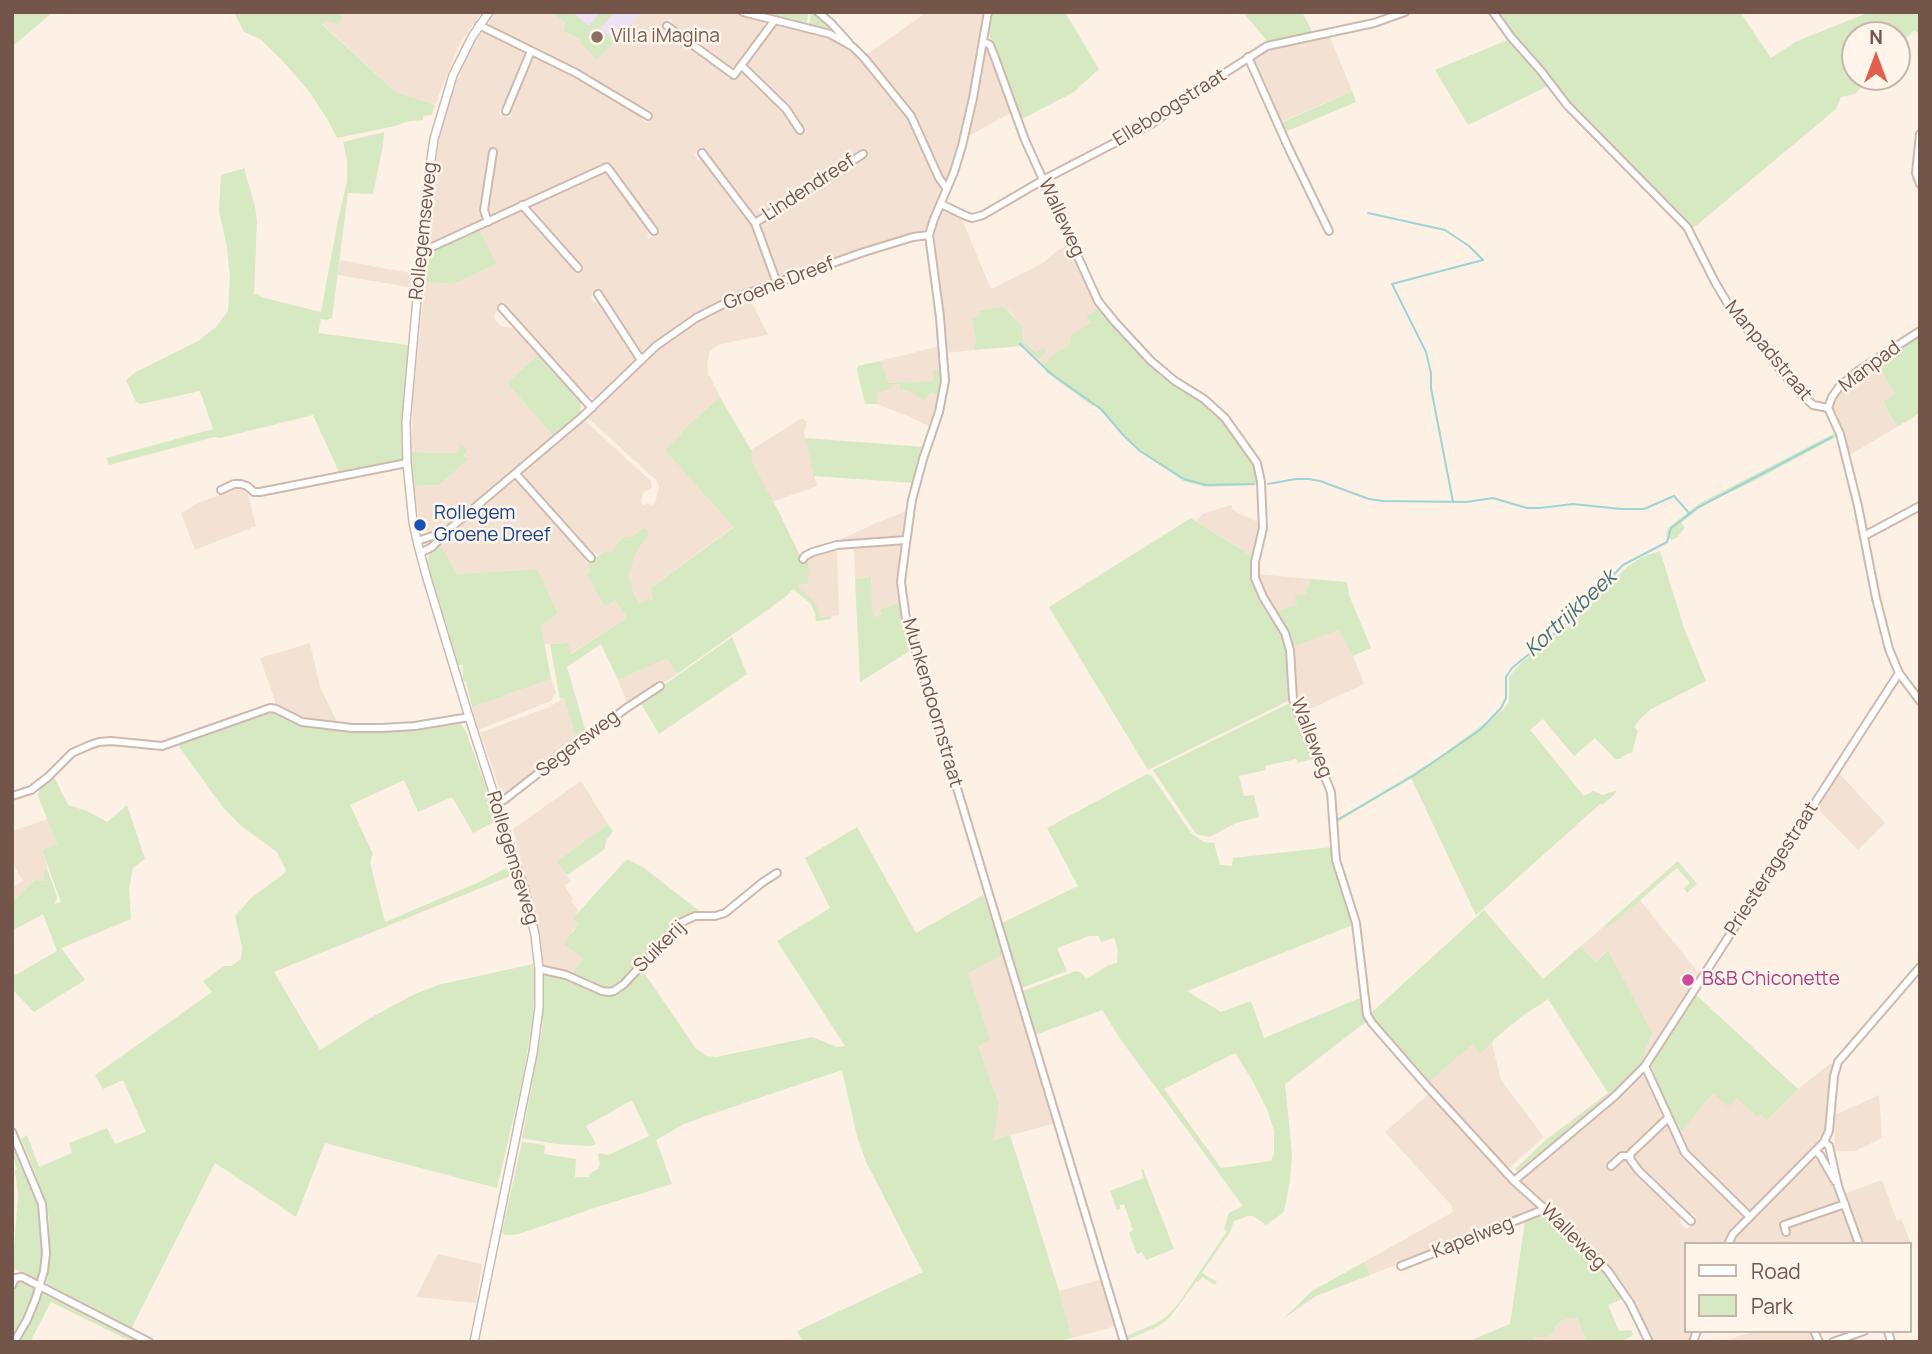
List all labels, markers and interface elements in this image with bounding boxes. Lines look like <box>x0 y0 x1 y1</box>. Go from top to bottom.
north arrow <box>1841 21 1911 91</box>
text: N <box>1869 24 1883 50</box>
place label: Vil!a iMagina <box>611 26 720 48</box>
marker: Vil!a iMagina <box>589 29 605 45</box>
street label: Elleboogstraat <box>1109 64 1231 152</box>
street label: Lindendreef <box>759 150 859 226</box>
street label: Rollegemseweg <box>405 161 443 301</box>
street label: Walleweg <box>1033 175 1089 261</box>
street label: Groene Dreef <box>720 252 838 316</box>
street label: Manpadstraat <box>1720 296 1816 406</box>
street label: Manpad <box>1835 337 1905 397</box>
place label: Rollegem Groene Dreef <box>434 503 551 547</box>
marker: Rollegem Groene Dreef <box>412 517 428 533</box>
water label: Kortrijkbeek <box>1520 565 1622 663</box>
street label: Munkendoornstraat <box>897 616 967 790</box>
street label: Walleweg <box>1285 695 1337 781</box>
street label: Segersweg <box>532 705 624 783</box>
street label: Rollegemseweg <box>481 788 543 928</box>
street label: Priesteragestraat <box>1720 798 1824 940</box>
street label: Suikerij <box>629 916 691 978</box>
place label: B&B Chiconette <box>1702 969 1840 991</box>
marker: B&B Chiconette <box>1680 972 1696 988</box>
street label: Walleweg <box>1535 1199 1611 1275</box>
street label: Kapelweg <box>1429 1212 1517 1264</box>
legend <box>1684 1242 1911 1333</box>
text: Road <box>1751 1257 1801 1285</box>
text: Park <box>1751 1292 1793 1320</box>

